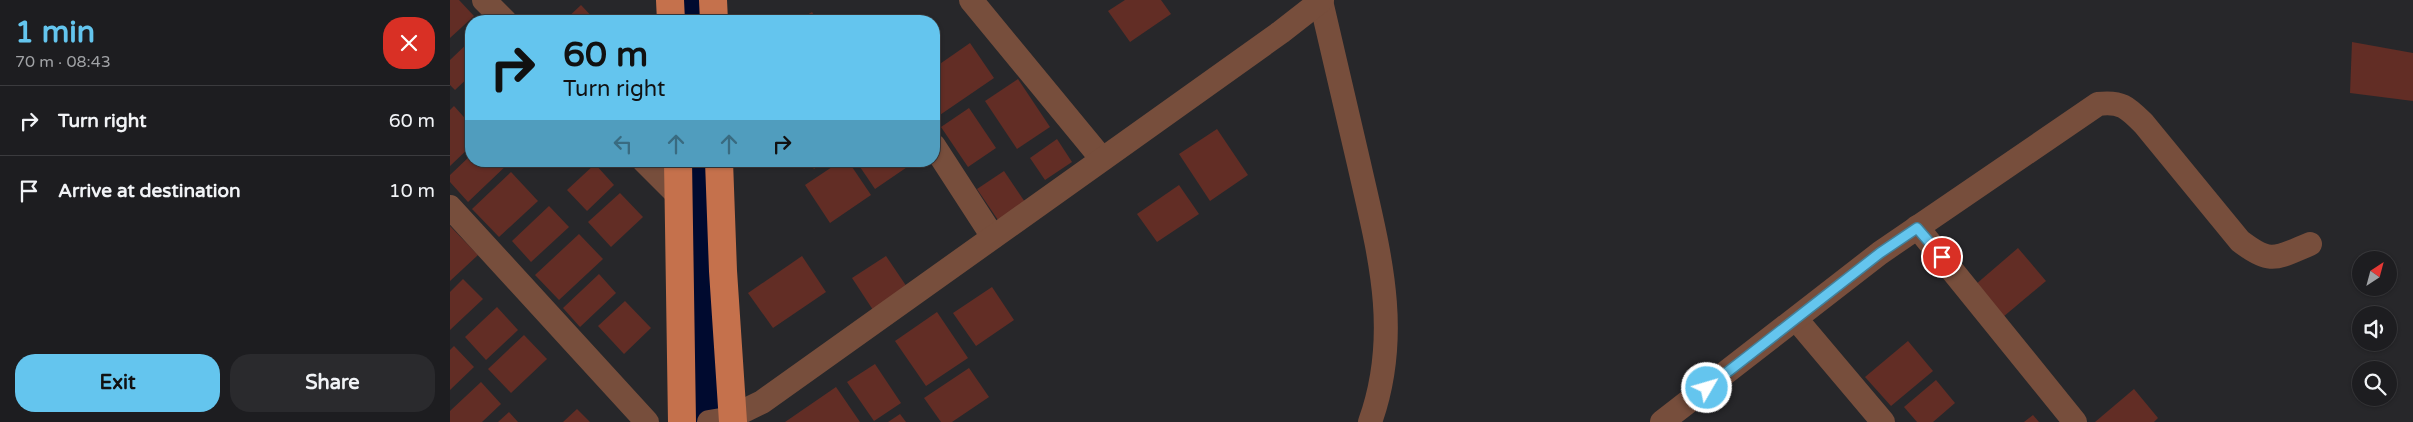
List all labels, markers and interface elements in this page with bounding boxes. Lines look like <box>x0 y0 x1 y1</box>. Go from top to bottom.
text: 1 min <box>15 14 95 51</box>
button: close <box>383 17 435 69</box>
text: 60 m <box>563 34 648 76</box>
icon: right <box>480 35 545 100</box>
text: 70 m · 08:43 <box>15 52 111 72</box>
text: Turn right <box>563 76 665 102</box>
icon: right <box>15 107 43 135</box>
text: Turn right <box>58 110 146 132</box>
text: 60 m <box>389 110 435 132</box>
icon: left <box>609 130 637 158</box>
icon: ahead <box>662 130 690 158</box>
icon: ahead <box>715 130 743 158</box>
icon: right <box>768 130 796 158</box>
icon: arrive <box>15 177 43 205</box>
text: Arrive at destination <box>58 180 241 202</box>
text: 10 m <box>389 180 435 202</box>
pin <box>1921 236 1963 278</box>
icon: arrive <box>1928 243 1956 271</box>
north arrow <box>2352 251 2398 296</box>
map controls <box>2352 251 2397 406</box>
button: sound <box>2352 306 2397 351</box>
button: Exit <box>15 354 220 412</box>
button: Share <box>230 354 435 412</box>
position arrow <box>1680 361 1732 413</box>
button: search <box>2352 361 2397 406</box>

